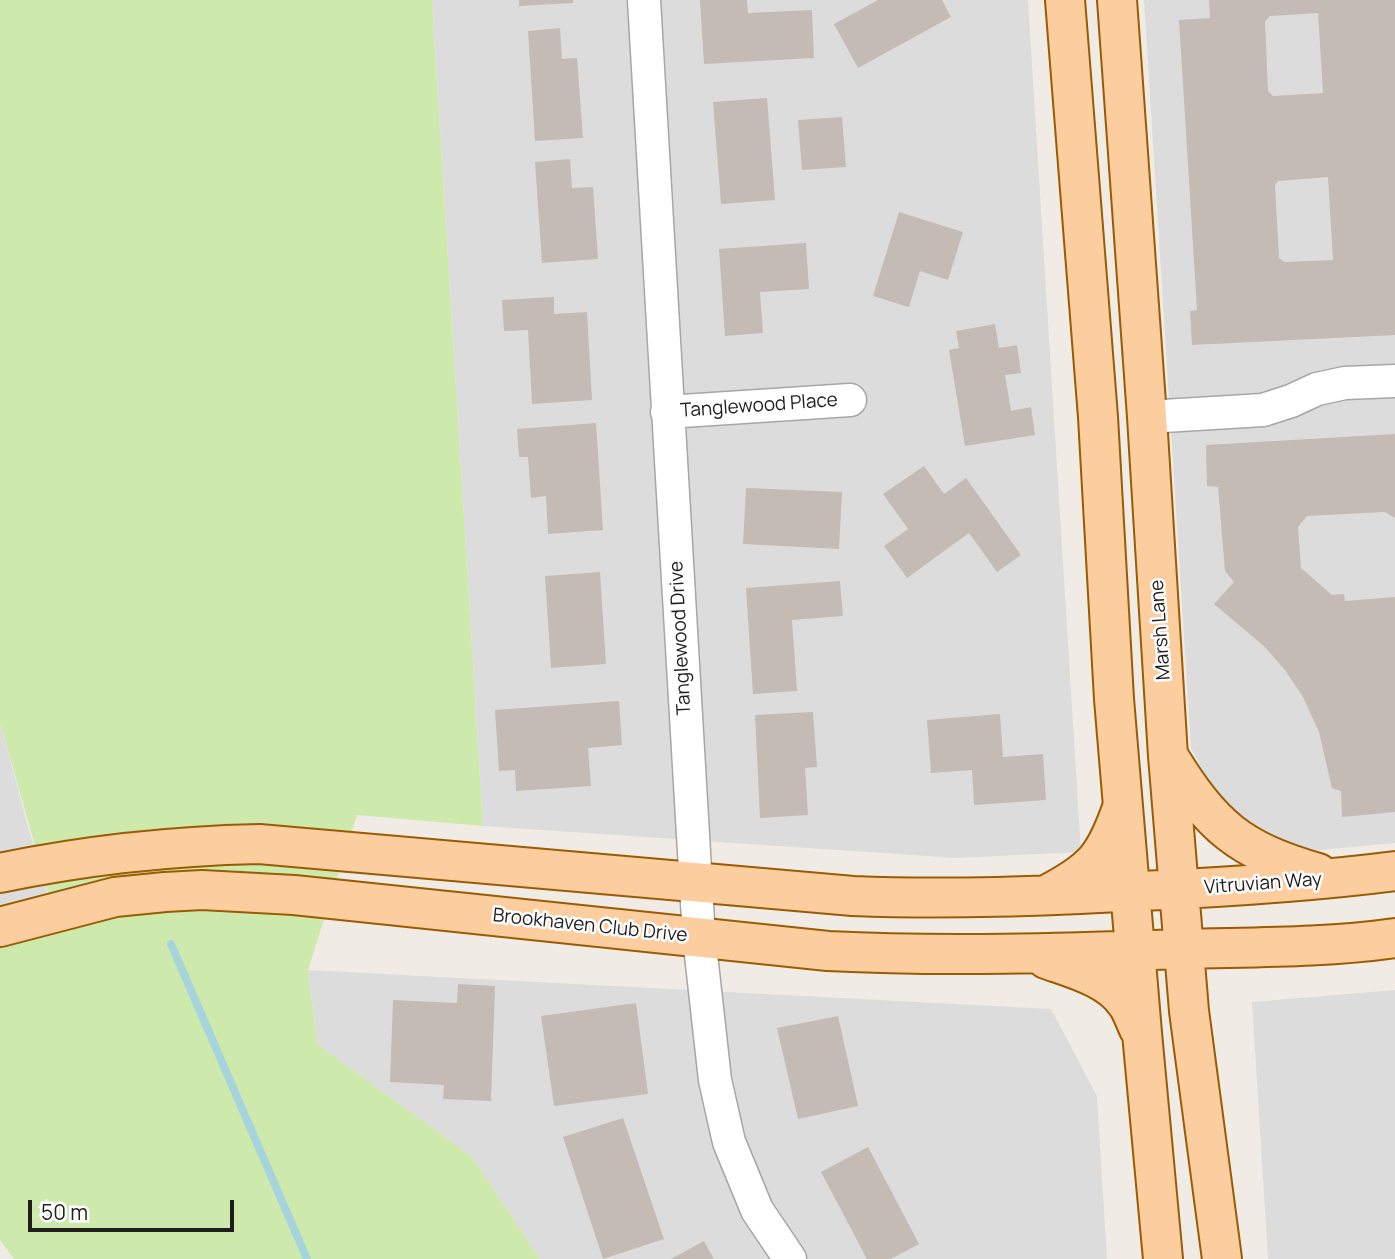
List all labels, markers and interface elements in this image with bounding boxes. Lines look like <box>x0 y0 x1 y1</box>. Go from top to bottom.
street label: Tanglewood Place <box>679 389 839 423</box>
street label: Tanglewood Drive <box>666 560 696 716</box>
street label: Marsh Lane <box>1146 579 1176 681</box>
street label: Vitruvian Way <box>1203 869 1323 899</box>
street label: Brookhaven Club Drive <box>492 904 688 948</box>
scale bar <box>32 1186 238 1230</box>
text: 50 m <box>41 1198 88 1226</box>

